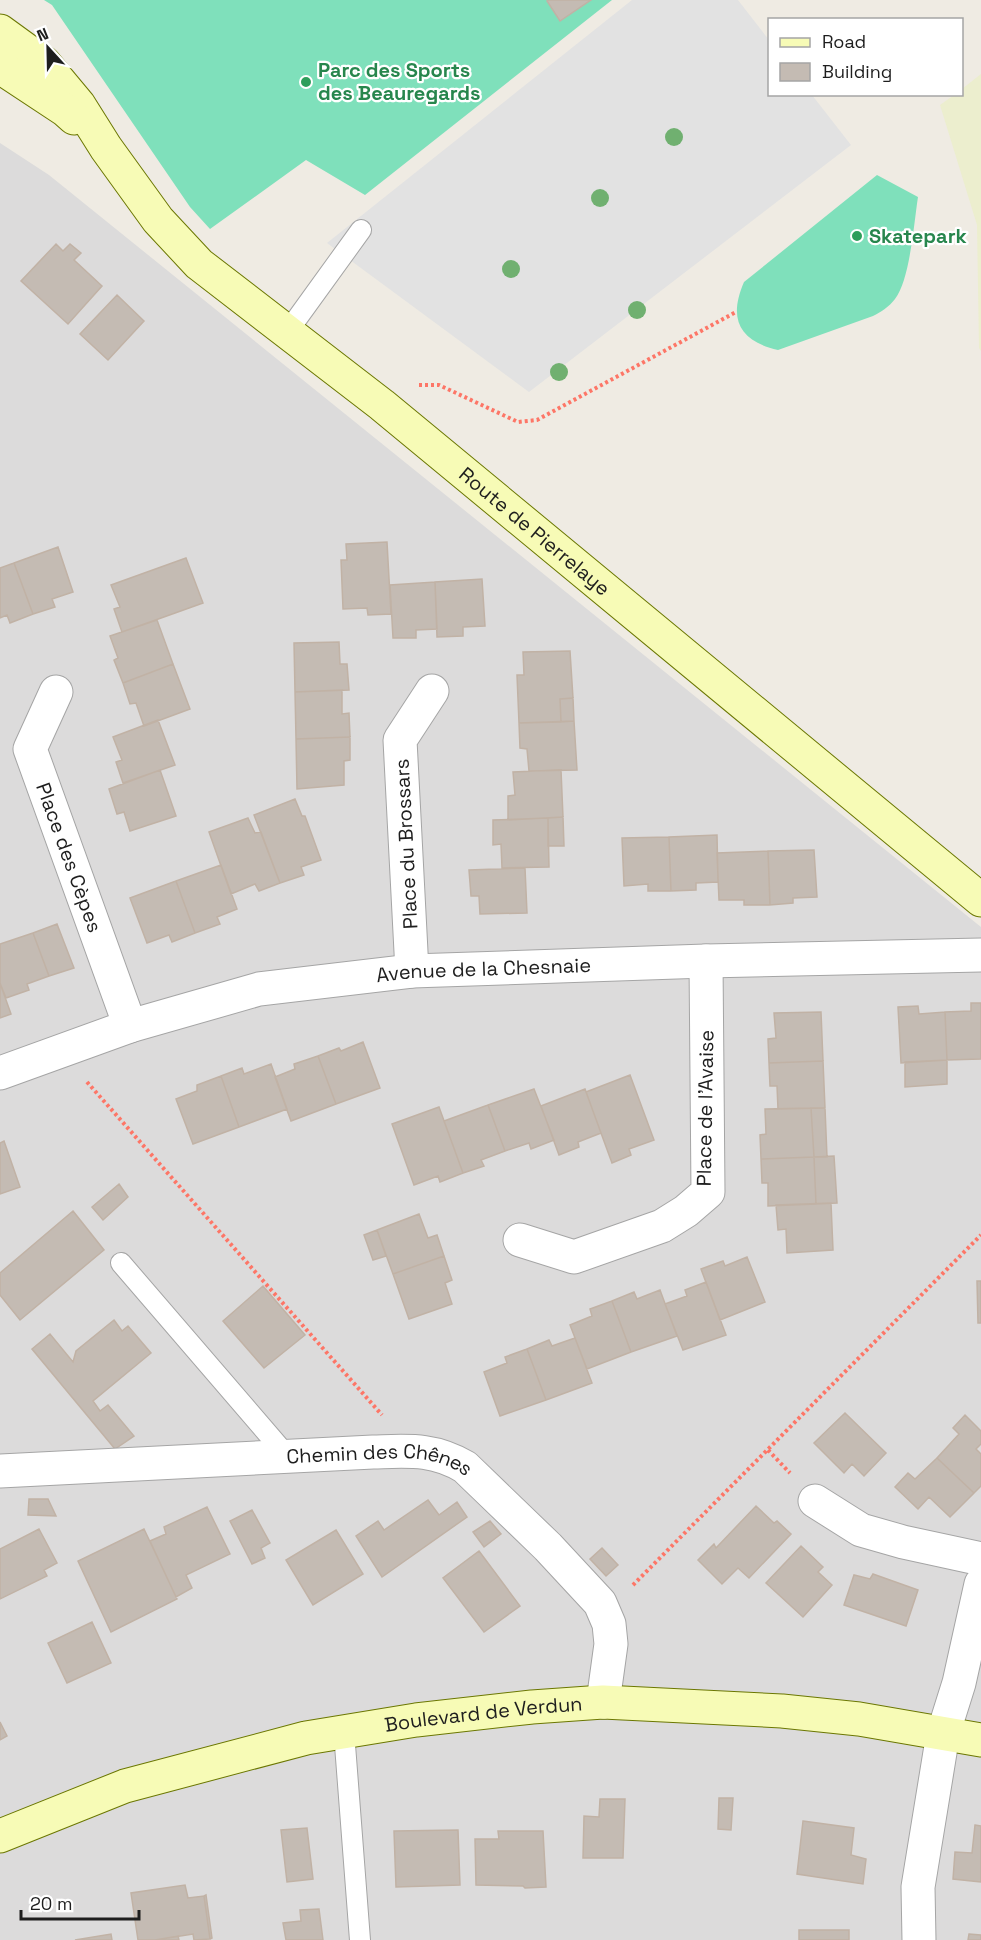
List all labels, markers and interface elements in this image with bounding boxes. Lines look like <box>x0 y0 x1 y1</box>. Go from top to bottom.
north arrow <box>18 18 78 78</box>
legend <box>768 18 963 96</box>
text: N <box>34 23 51 46</box>
text: Road <box>822 30 866 53</box>
place label: Parc des Sports des Beauregards <box>318 57 481 106</box>
text: Building <box>822 60 892 83</box>
marker: Parc des Sports des Beauregards <box>299 75 313 89</box>
place label: Skatepark <box>869 223 967 249</box>
marker: Skatepark <box>850 229 864 243</box>
street label: Route de Pierrelaye <box>454 461 616 601</box>
street label: Place du Brossars <box>389 758 423 930</box>
street label: Place des Cèpes <box>30 779 108 936</box>
street label: Avenue de la Chesnaie <box>375 952 591 988</box>
street label: Place de l'Avaise <box>691 1029 719 1187</box>
street label: Chemin des Chênes <box>286 1438 479 1481</box>
street label: Boulevard de Verdun <box>382 1690 583 1738</box>
scale bar <box>21 1883 140 1921</box>
text: 20 m <box>30 1892 73 1915</box>

